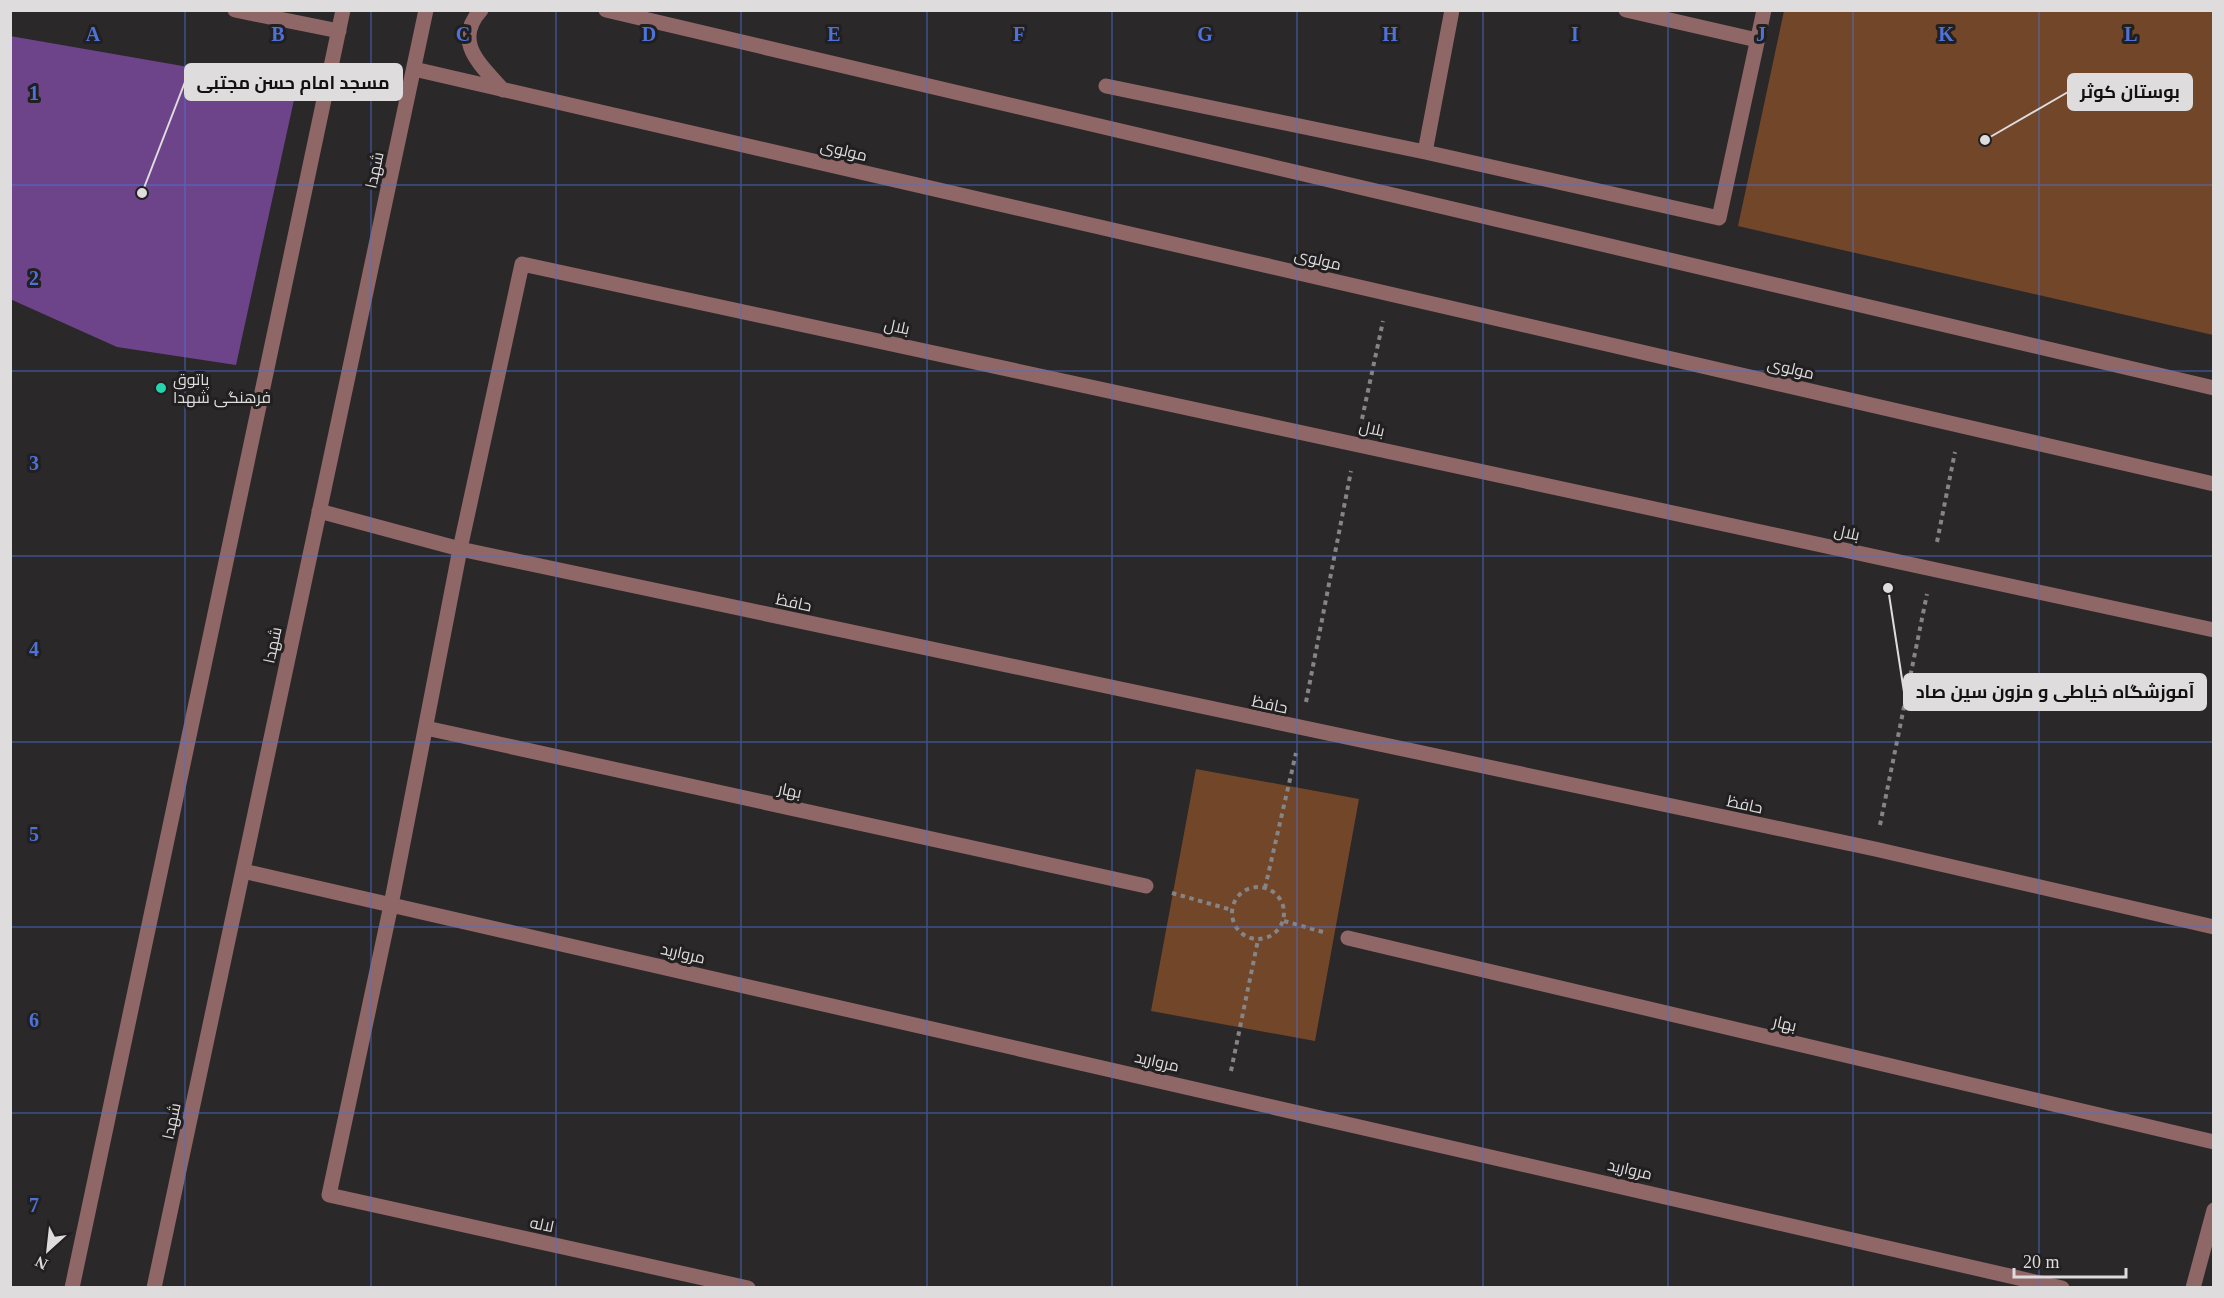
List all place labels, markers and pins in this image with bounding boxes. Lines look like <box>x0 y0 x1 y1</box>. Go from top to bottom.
callout: مسجد امام حسن مجتبی <box>185 64 402 100</box>
callout: بوستان کوثر <box>2068 74 2192 110</box>
place label: پاتوق فرهنگی شهدا <box>173 371 271 408</box>
marker: پاتوق فرهنگی شهدا <box>154 381 168 395</box>
callout: آموزشگاه خیاطی و مزون سین صاد <box>1904 674 2206 710</box>

